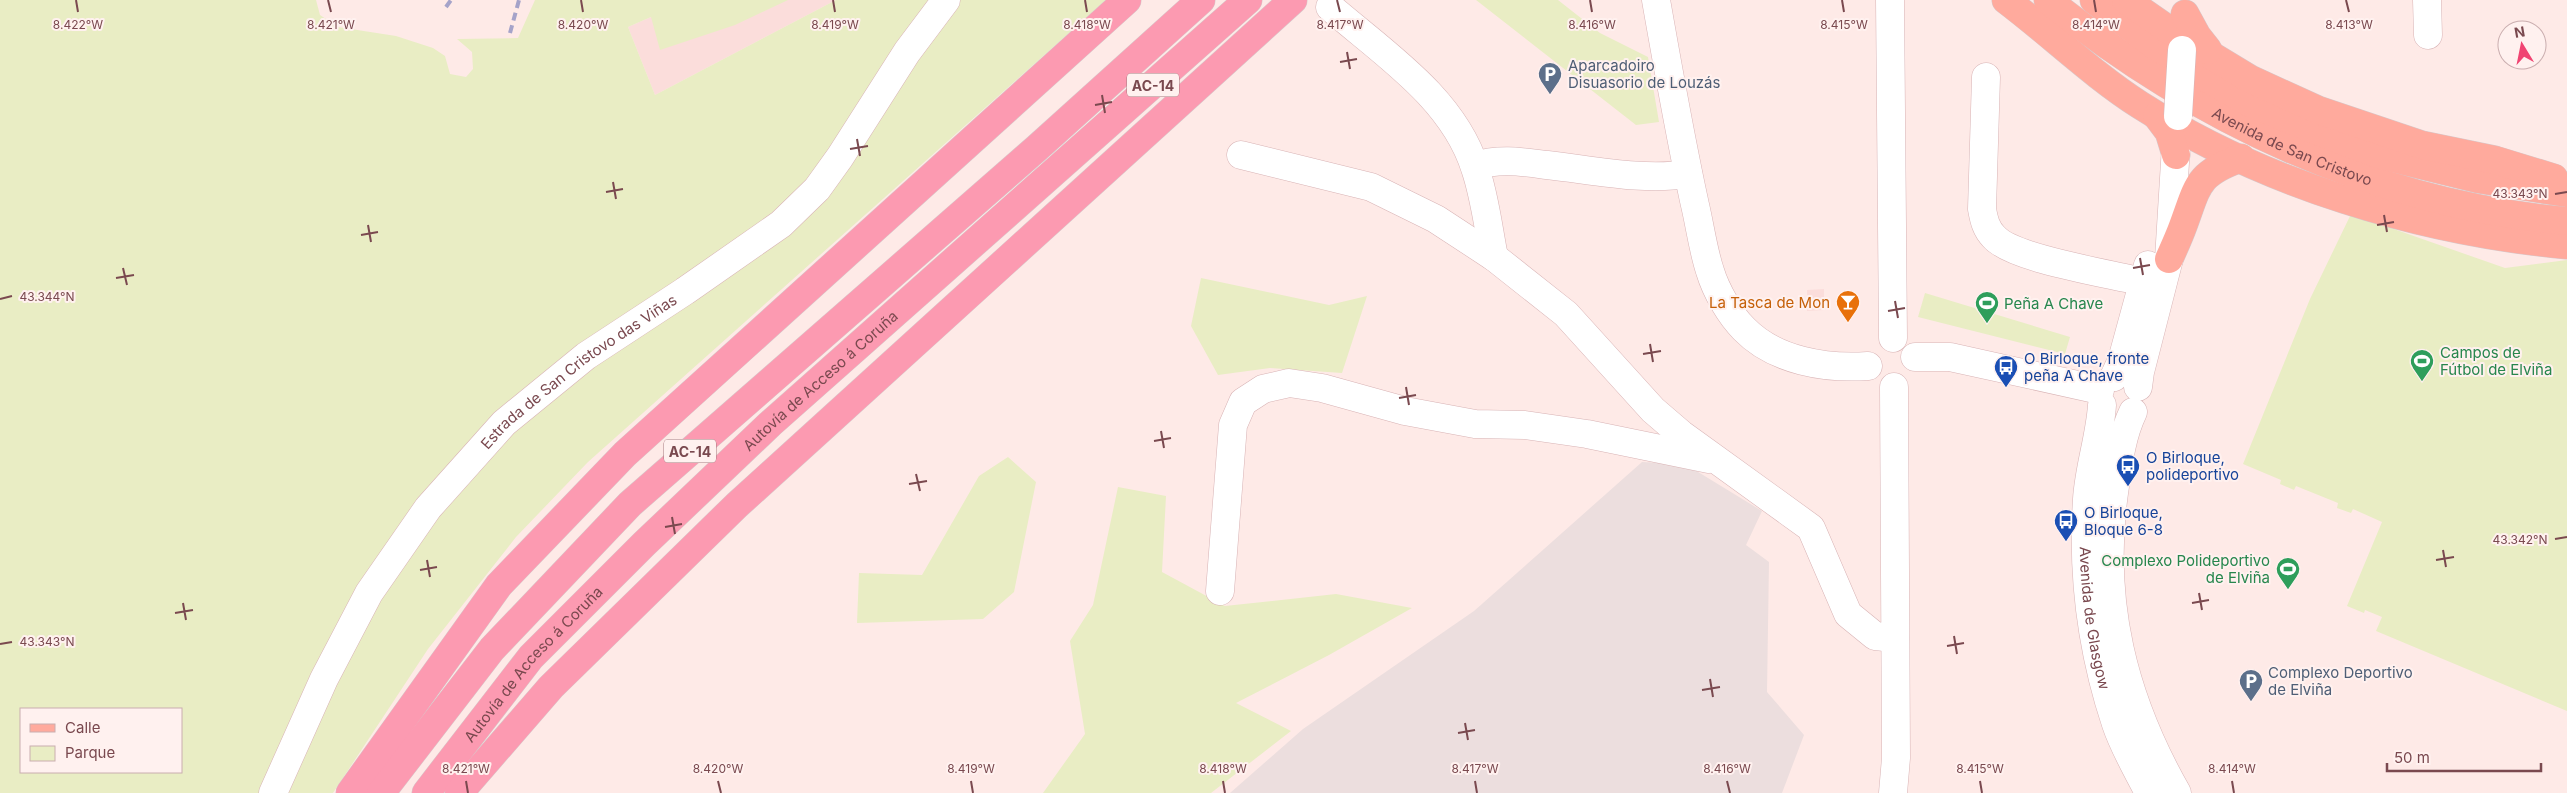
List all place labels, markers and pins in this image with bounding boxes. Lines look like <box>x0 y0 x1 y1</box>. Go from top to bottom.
place label: Aparcadoiro Disuasorio de Louzás <box>1568 56 1721 92</box>
parking icon: Aparcadoiro Disuasorio de Louzás <box>1537 61 1563 95</box>
bar icon: La Tasca de Mon <box>1835 289 1861 323</box>
sports icon: Peña A Chave <box>1974 290 2000 324</box>
place label: La Tasca de Mon <box>1709 293 1830 312</box>
place label: Peña A Chave <box>2004 294 2103 313</box>
place label: Campos de Fútbol de Elviña <box>2440 343 2552 379</box>
sports icon: Campos de Fútbol de Elviña <box>2409 348 2435 382</box>
place label: O Birloque, fronte peña A Chave <box>2024 349 2149 385</box>
bus stop icon: O Birloque, fronte peña A Chave <box>1993 354 2019 388</box>
place label: O Birloque, polideportivo <box>2146 448 2239 484</box>
bus stop icon: O Birloque, polideportivo <box>2115 453 2141 487</box>
place label: O Birloque, Bloque 6-8 <box>2084 503 2163 539</box>
bus stop icon: O Birloque, Bloque 6-8 <box>2053 508 2079 542</box>
place label: Complexo Polideportivo de Elviña <box>2101 551 2270 587</box>
sports icon: Complexo Polideportivo de Elviña <box>2275 556 2301 590</box>
place label: Complexo Deportivo de Elviña <box>2268 663 2413 699</box>
parking icon: Complexo Deportivo de Elviña <box>2238 668 2264 702</box>

